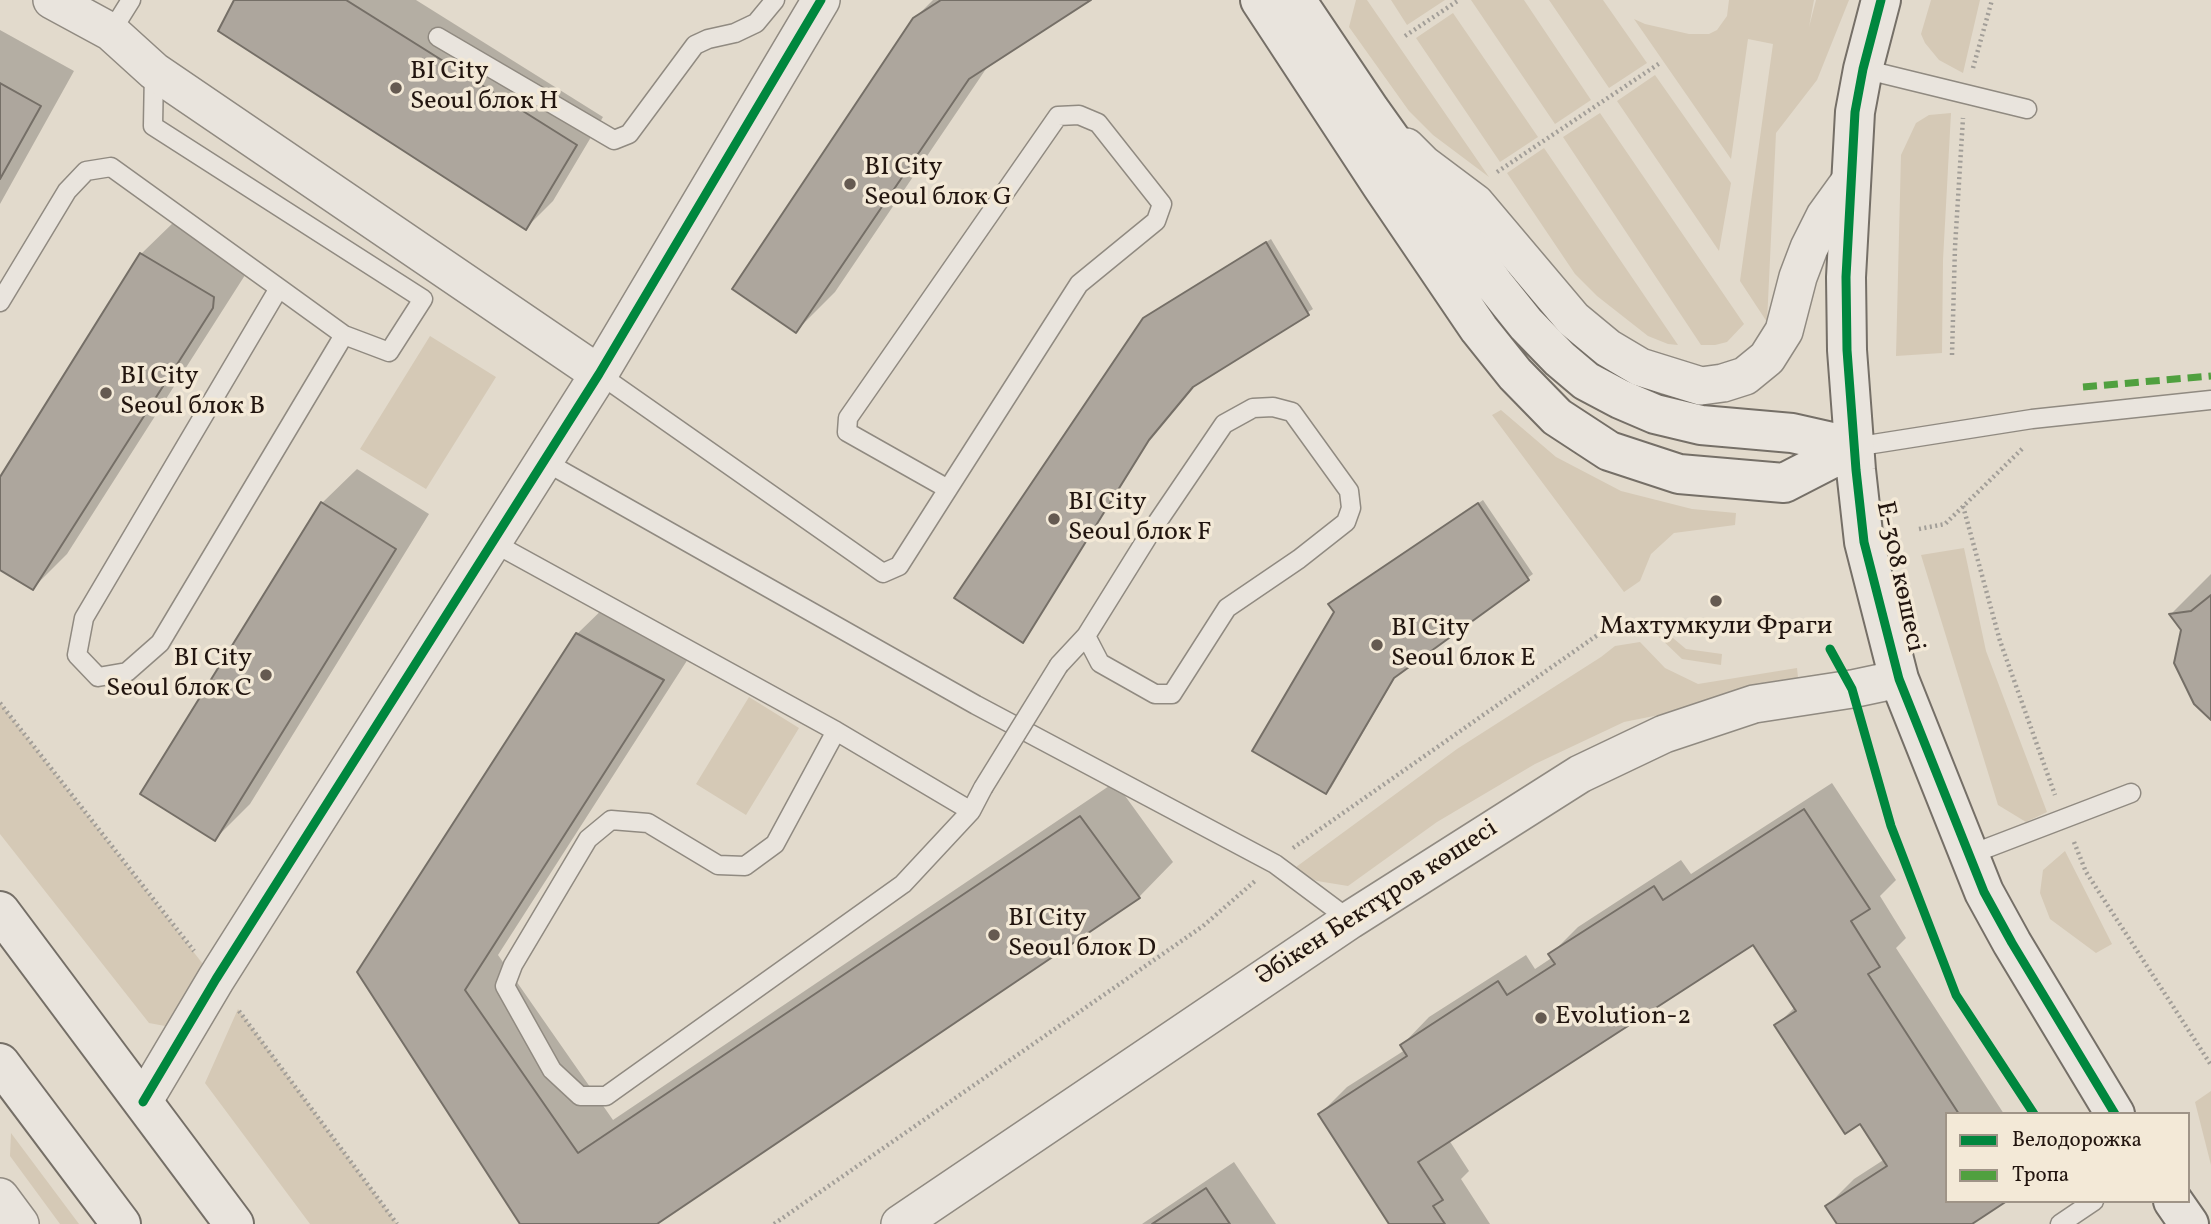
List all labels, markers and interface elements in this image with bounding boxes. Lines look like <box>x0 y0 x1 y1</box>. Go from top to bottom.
place label: BI City Seoul блок H <box>410 57 559 119</box>
marker: BI City Seoul блок H <box>388 80 404 96</box>
place label: BI City Seoul блок G <box>864 153 1012 214</box>
marker: BI City Seoul блок G <box>842 176 858 192</box>
place label: BI City Seoul блок B <box>120 362 265 424</box>
marker: BI City Seoul блок B <box>98 385 114 401</box>
place label: BI City Seoul блок F <box>1068 488 1212 550</box>
street label: Е-308 көшесі <box>1867 499 1929 655</box>
marker: BI City Seoul блок F <box>1046 511 1062 527</box>
marker: Махтумкули Фраги <box>1708 593 1724 609</box>
place label: Махтумкули Фраги <box>1599 612 1833 644</box>
place label: BI City Seoul блок E <box>1391 614 1536 676</box>
marker: BI City Seoul блок E <box>1369 637 1385 653</box>
place label: BI City Seoul блок C <box>106 644 252 706</box>
marker: BI City Seoul блок C <box>258 667 274 683</box>
street label: Әбікен Бектұров көшесі <box>1251 814 1505 994</box>
place label: BI City Seoul блок D <box>1008 904 1156 965</box>
marker: BI City Seoul блок D <box>986 927 1002 943</box>
place label: Evolution-2 <box>1555 1002 1691 1034</box>
marker: Evolution-2 <box>1533 1010 1549 1026</box>
legend <box>1945 1112 2190 1203</box>
text: Велодорожка <box>2012 1126 2142 1155</box>
text: Тропа <box>2012 1161 2069 1190</box>

